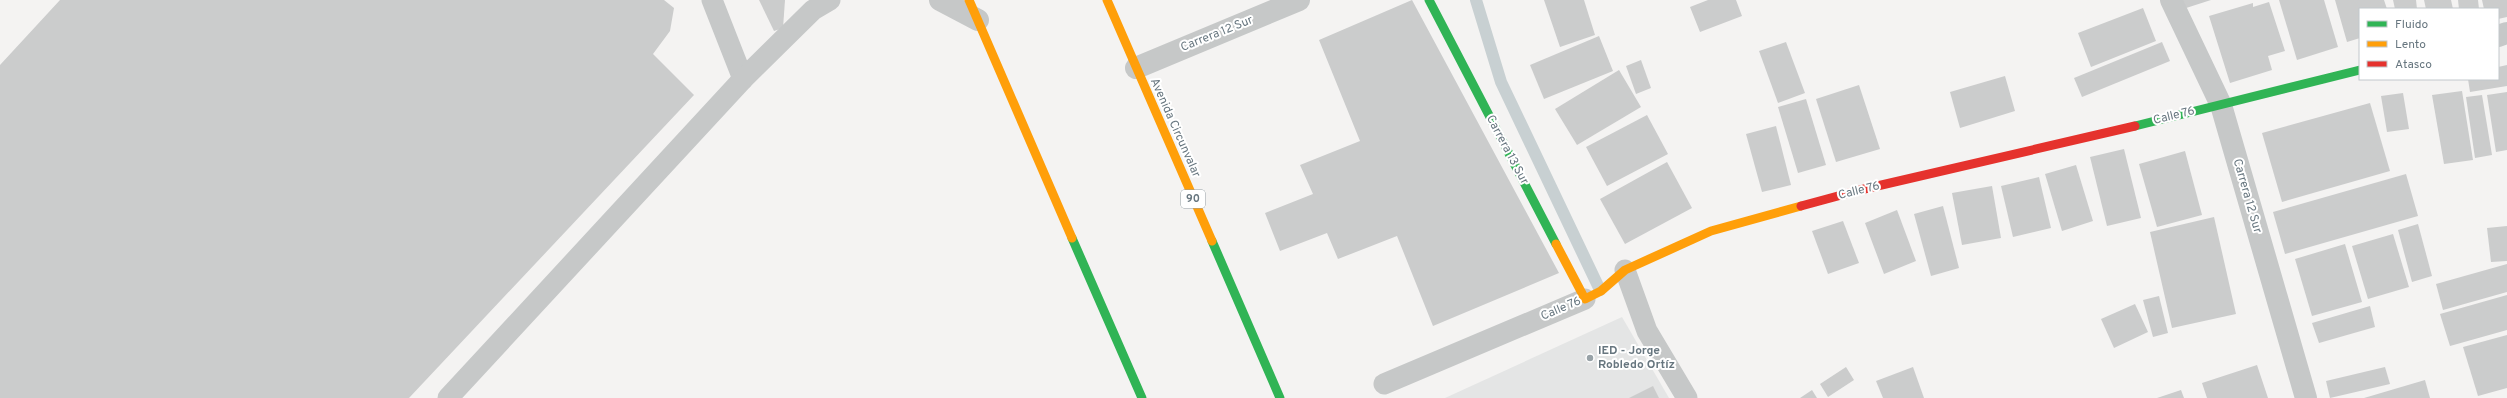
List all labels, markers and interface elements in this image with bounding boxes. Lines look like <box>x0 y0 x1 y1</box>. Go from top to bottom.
legend <box>2359 8 2499 80</box>
street label: Carrera 12 Sur <box>1178 12 1256 56</box>
text: Fluido <box>2395 17 2428 33</box>
text: Lento <box>2395 37 2426 53</box>
text: Atasco <box>2395 57 2432 73</box>
street label: Avenida Circunvalar <box>1146 76 1204 180</box>
street label: Calle 76 <box>2152 103 2196 129</box>
street label: Carrera 13 Sur <box>1482 112 1532 188</box>
street label: Carrera 12 Sur <box>2229 157 2265 235</box>
street label: Calle 76 <box>1837 178 1881 204</box>
road number: 90 <box>1181 190 1205 208</box>
street label: Calle 76 <box>1539 293 1583 325</box>
place label: IED - Jorge Robledo Ortíz <box>1598 343 1675 373</box>
marker: IED - Jorge Robledo Ortíz <box>1585 353 1595 363</box>

